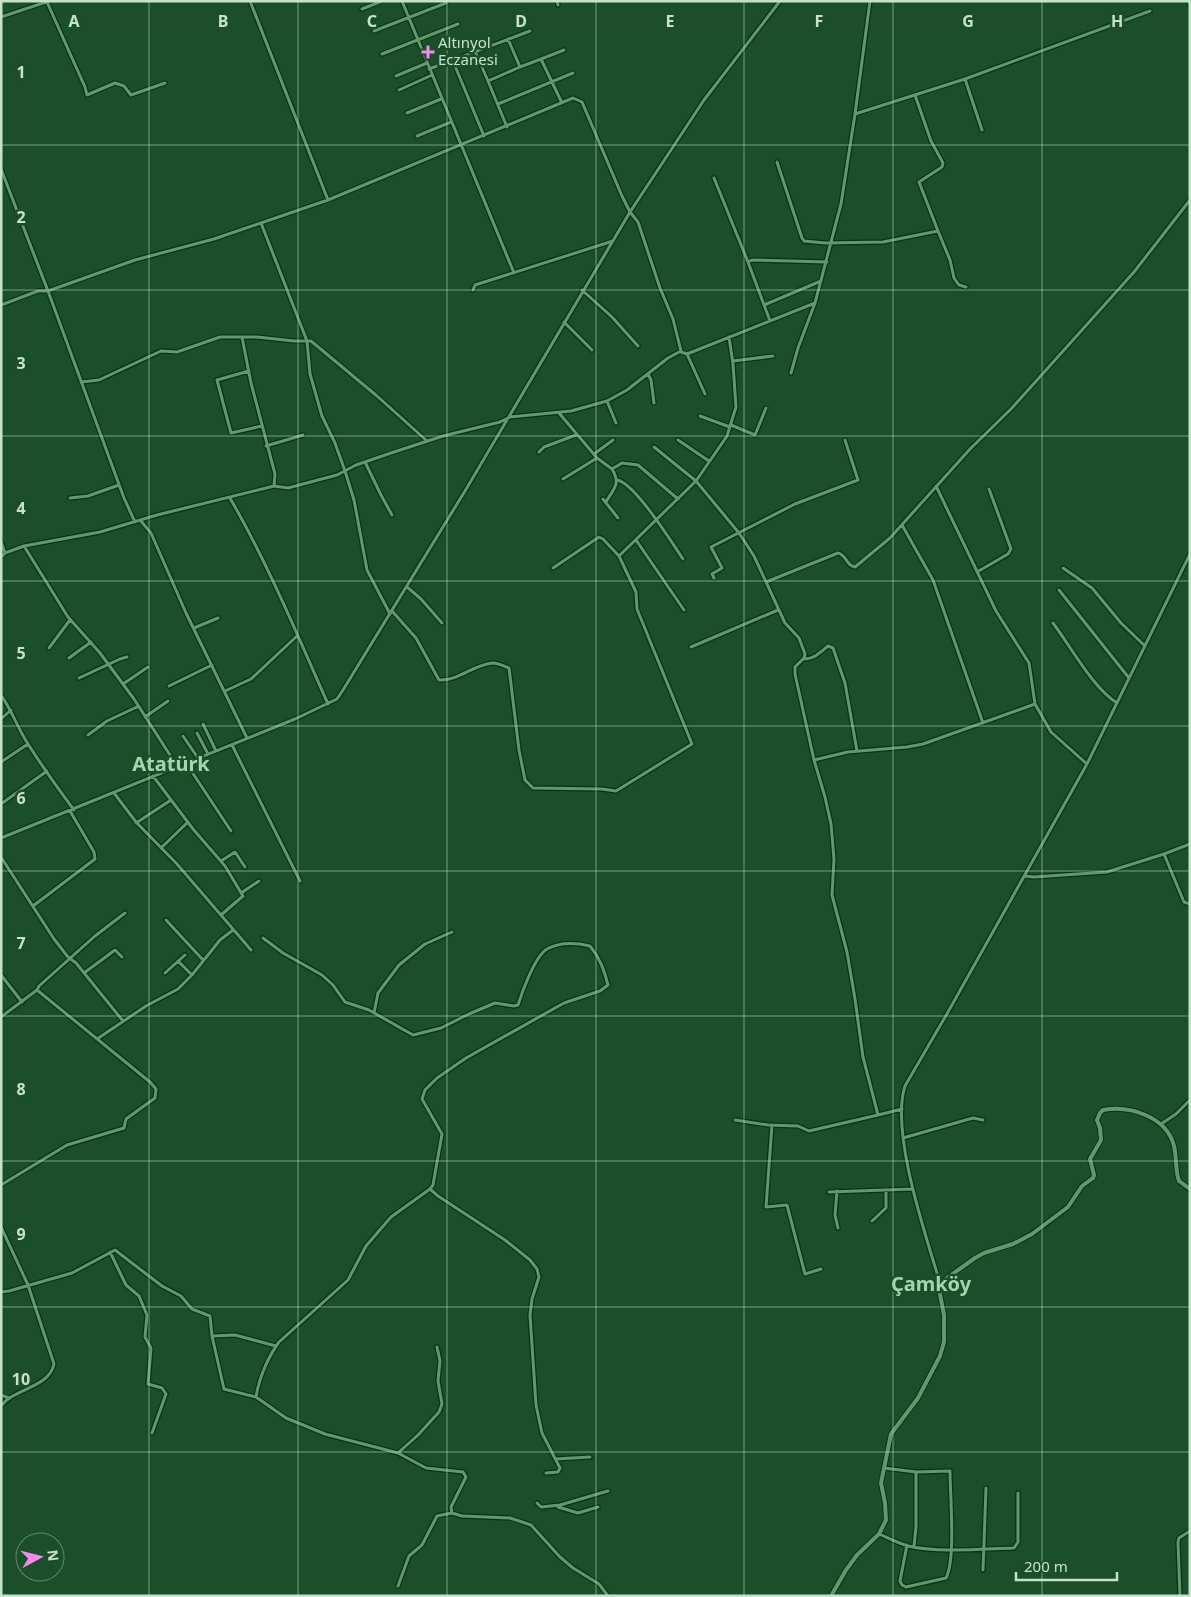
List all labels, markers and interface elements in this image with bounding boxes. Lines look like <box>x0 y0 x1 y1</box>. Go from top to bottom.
text: A <box>68 10 80 32</box>
text: B <box>218 10 228 32</box>
text: C <box>367 10 377 32</box>
text: D <box>515 10 527 32</box>
text: E <box>666 10 675 32</box>
text: F <box>815 10 823 32</box>
text: G <box>962 10 974 32</box>
text: H <box>1111 10 1123 32</box>
place label: Altınyol Eczanesi <box>438 32 498 69</box>
marker: Altınyol Eczanesi <box>422 46 434 58</box>
text: 1 <box>16 61 26 83</box>
text: 2 <box>16 206 26 228</box>
text: 3 <box>16 352 26 374</box>
text: 4 <box>16 497 26 519</box>
text: 5 <box>16 642 26 664</box>
district label: Atatürk <box>132 750 210 777</box>
text: 6 <box>16 787 26 809</box>
text: 7 <box>16 932 26 954</box>
text: 8 <box>16 1078 26 1100</box>
text: 9 <box>16 1223 26 1245</box>
district label: Çamköy <box>891 1270 972 1297</box>
text: 10 <box>12 1368 30 1390</box>
north arrow <box>15 1532 65 1582</box>
text: N <box>43 1549 64 1562</box>
scale bar <box>1016 1550 1117 1582</box>
text: 200 m <box>1024 1556 1068 1576</box>

